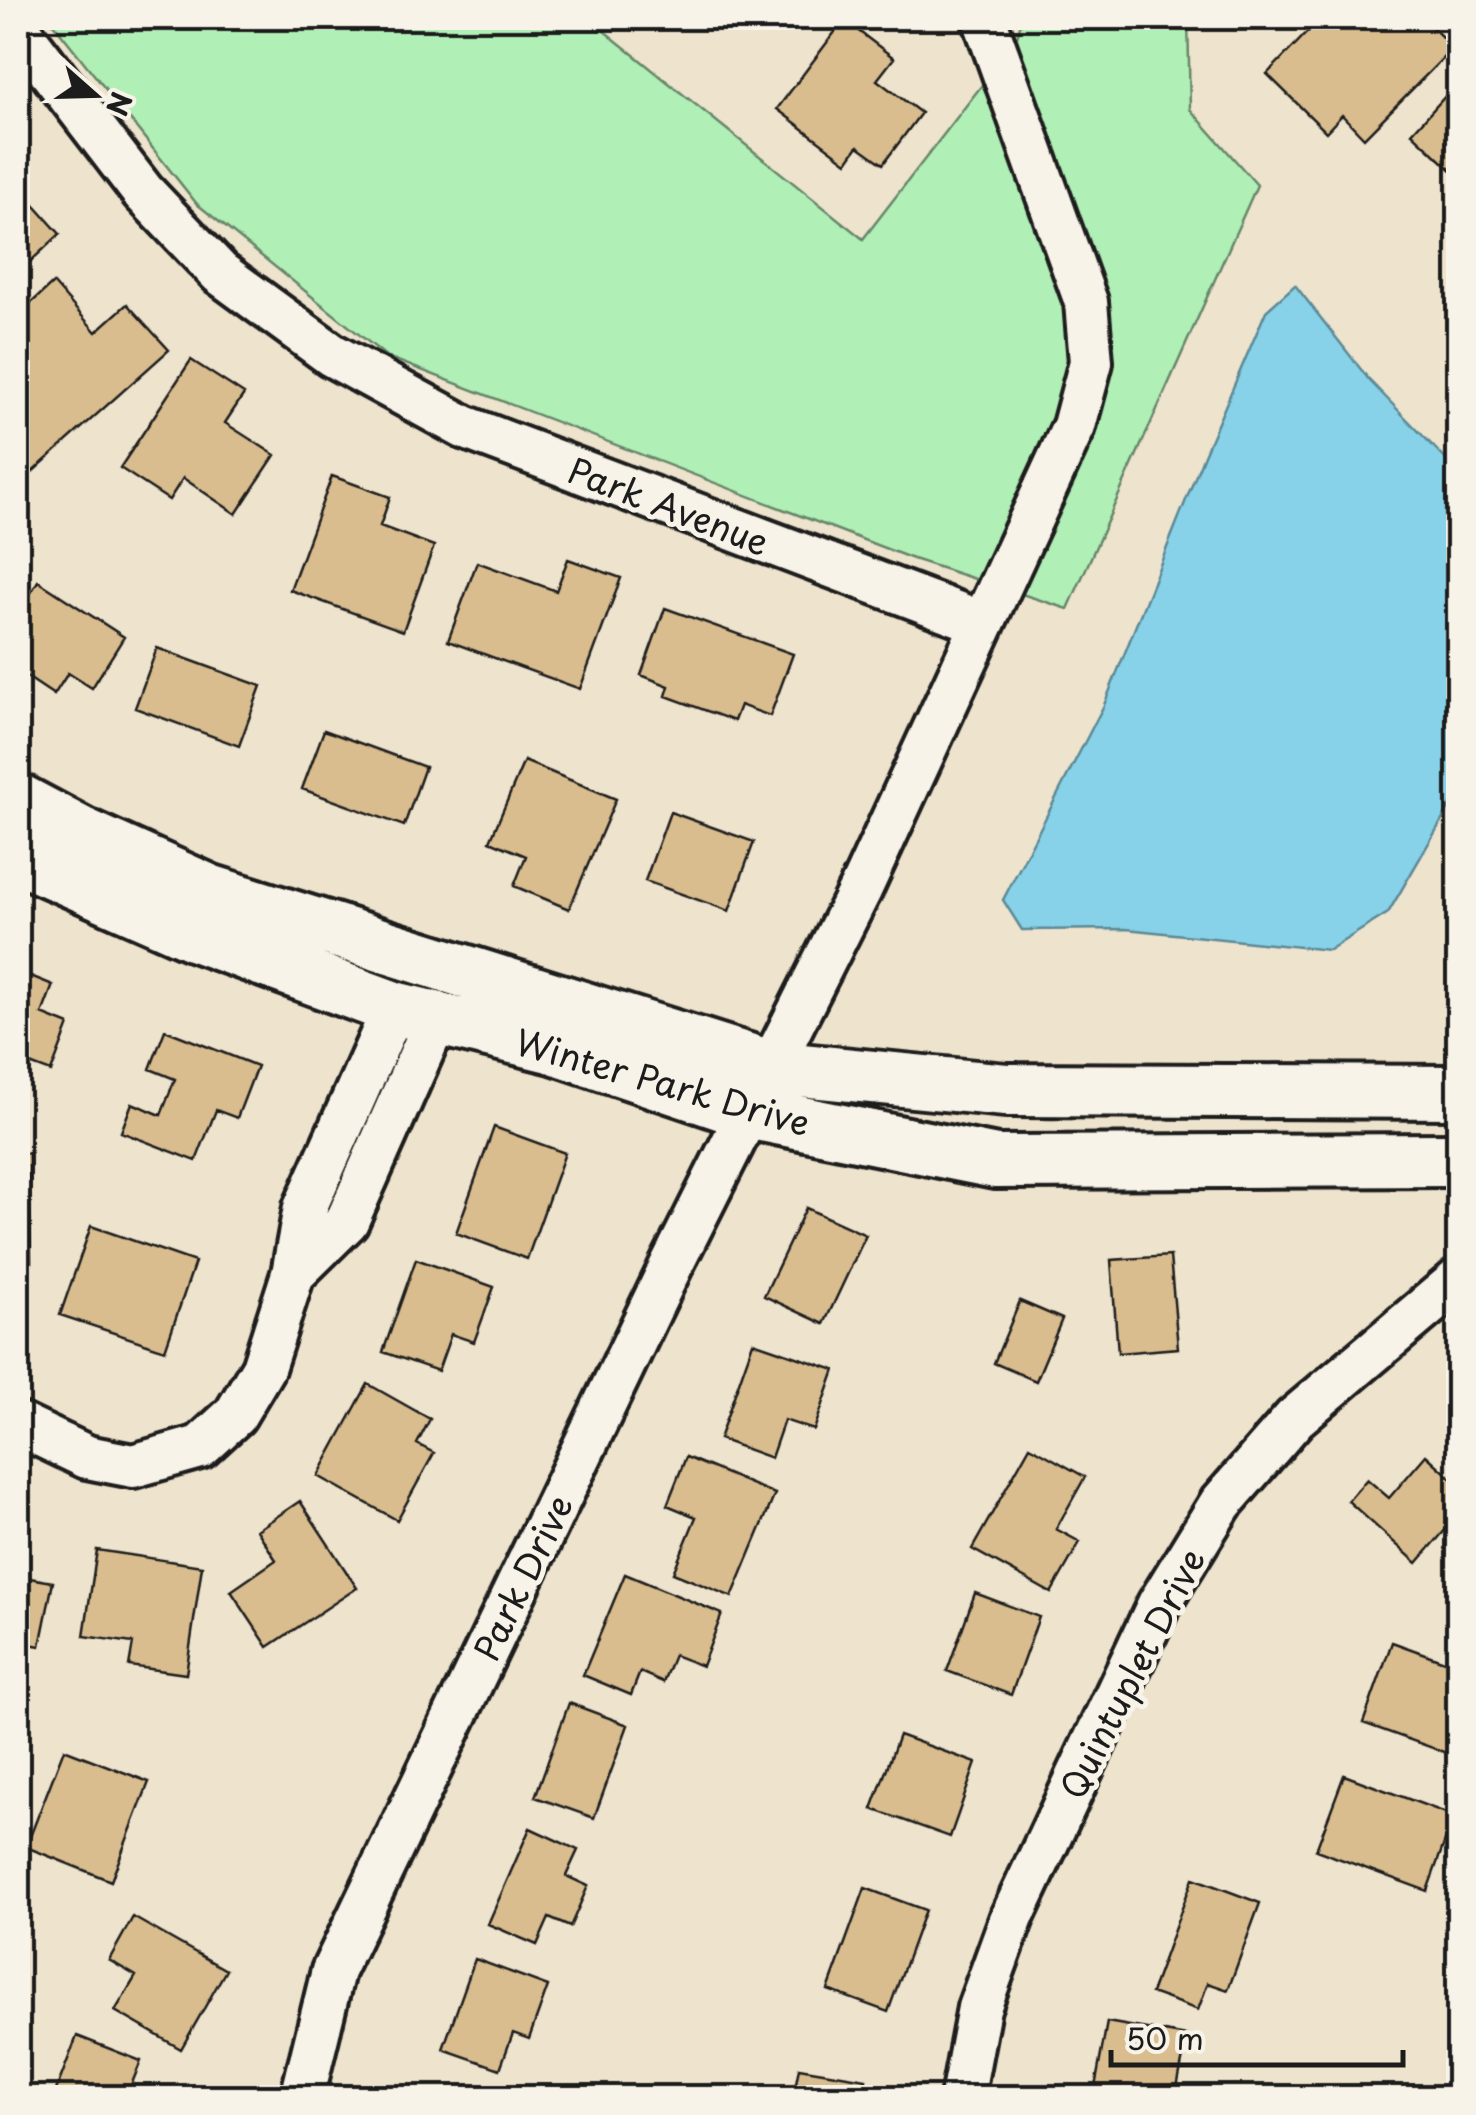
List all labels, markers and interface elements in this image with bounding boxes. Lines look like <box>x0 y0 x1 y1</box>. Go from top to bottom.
north arrow <box>45 45 145 145</box>
text: N <box>96 86 144 122</box>
street label: Park Avenue <box>561 442 777 568</box>
street label: Winter Park Drive <box>509 1014 817 1148</box>
street label: Park Drive <box>459 1485 585 1669</box>
street label: Quintuplet Drive <box>1045 1539 1217 1807</box>
scale bar <box>1111 2005 1404 2067</box>
text: 50 m <box>1126 2015 1204 2060</box>

